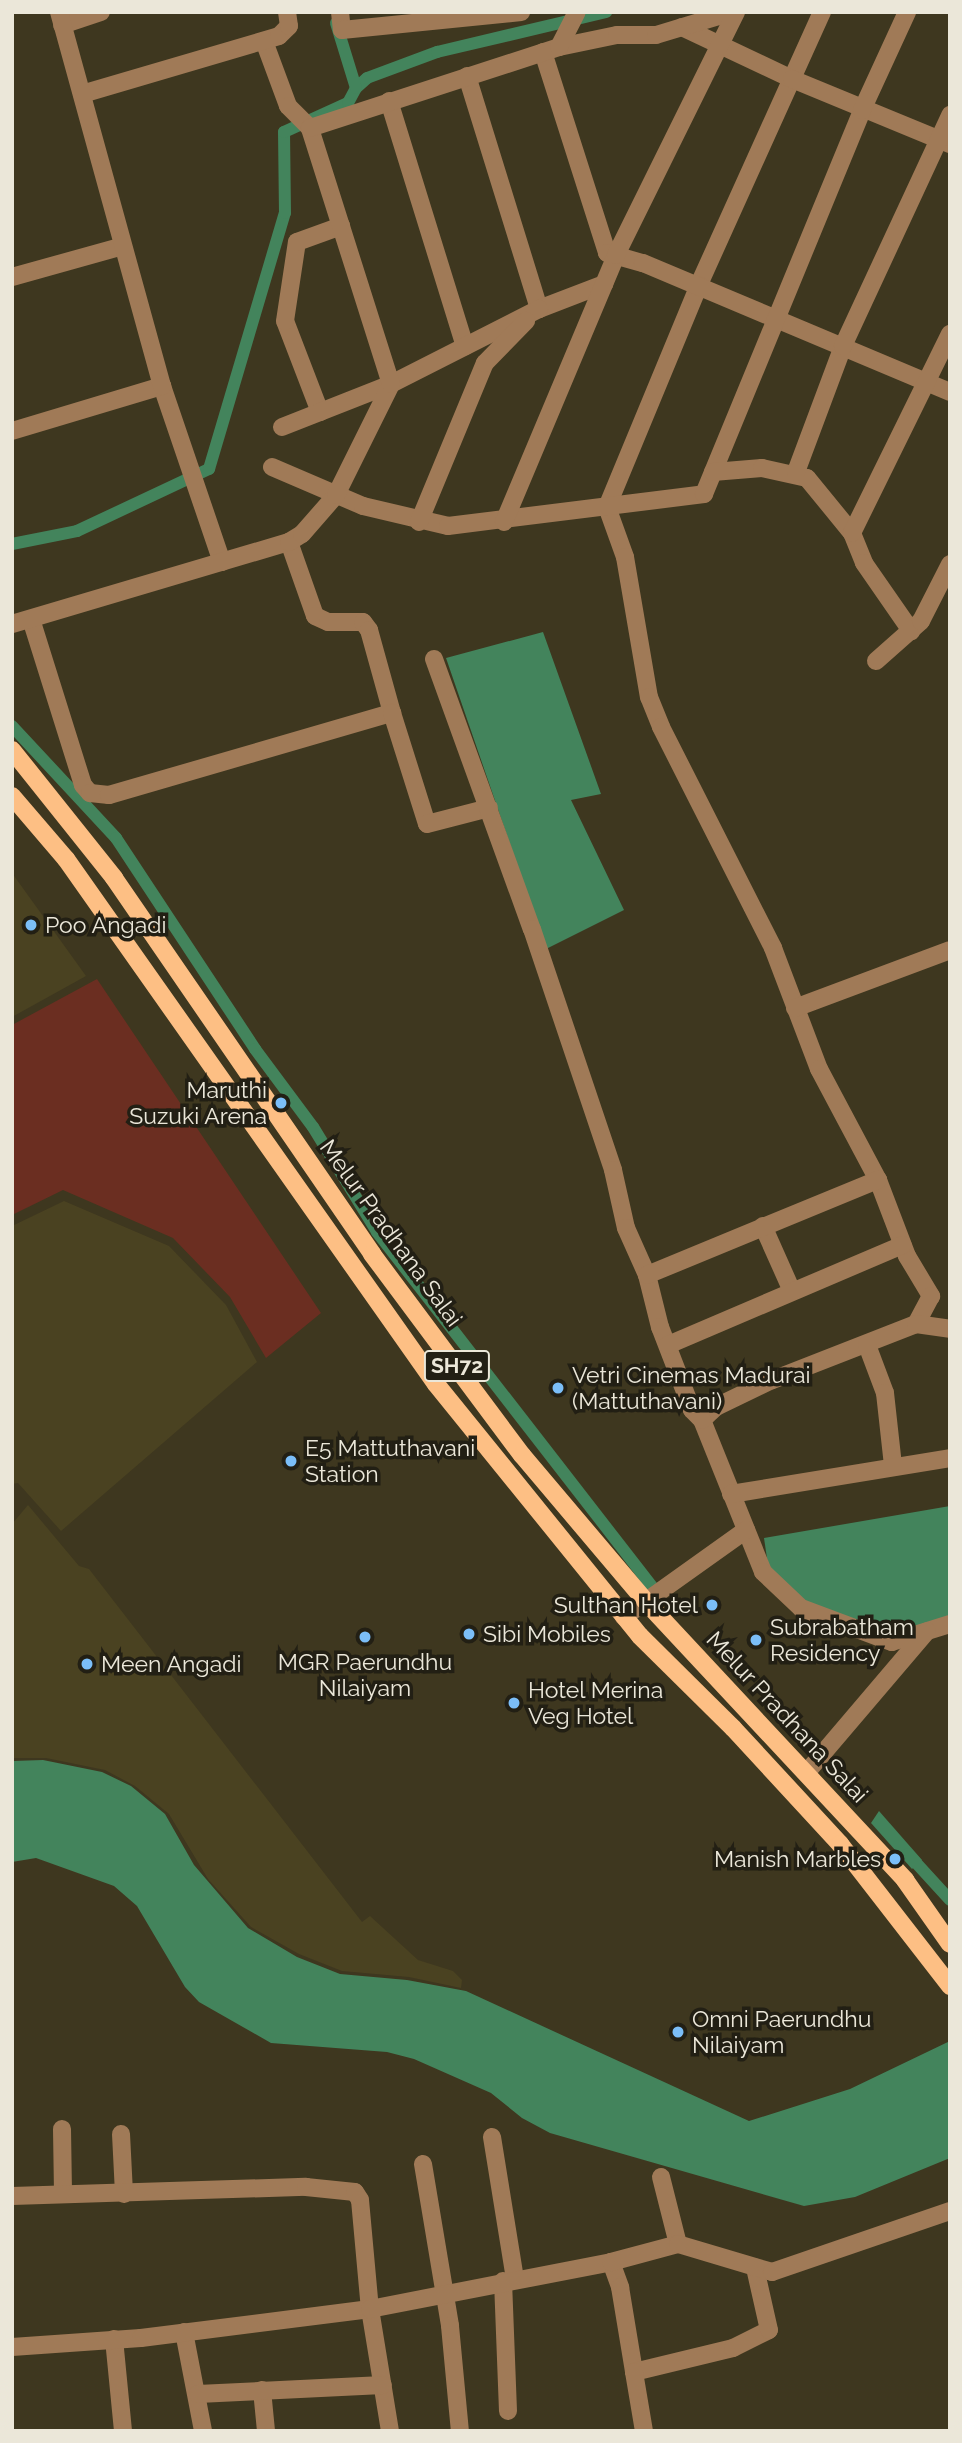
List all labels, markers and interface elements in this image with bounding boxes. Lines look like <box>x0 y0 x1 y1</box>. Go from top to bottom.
place label: Poo Angadi <box>45 911 167 939</box>
marker: Poo Angadi <box>23 917 39 933</box>
place label: Maruthi Suzuki Arena <box>129 1076 267 1130</box>
marker: Maruthi Suzuki Arena <box>273 1095 289 1111</box>
street label: Melur Pradhana Salai <box>314 1134 468 1332</box>
road number: SH72 <box>424 1348 490 1384</box>
place label: Vetri Cinemas Madurai (Mattuthavani) <box>572 1361 811 1415</box>
marker: Vetri Cinemas Madurai (Mattuthavani) <box>550 1380 566 1396</box>
place label: E5 Mattuthavani Station <box>305 1434 475 1488</box>
marker: E5 Mattuthavani Station <box>283 1453 299 1469</box>
place label: Sulthan Hotel <box>554 1591 698 1619</box>
marker: Sulthan Hotel <box>704 1597 720 1613</box>
place label: Subrabatham Residency <box>770 1613 914 1667</box>
place label: Sibi Mobiles <box>483 1620 611 1648</box>
street label: Melur Pradhana Salai <box>700 1625 874 1809</box>
marker: Sibi Mobiles <box>461 1626 477 1642</box>
marker: MGR Paerundhu Nilaiyam <box>357 1629 373 1645</box>
marker: Subrabatham Residency <box>748 1632 764 1648</box>
place label: MGR Paerundhu Nilaiyam <box>278 1648 452 1702</box>
place label: Meen Angadi <box>101 1650 242 1678</box>
marker: Meen Angadi <box>79 1656 95 1672</box>
place label: Hotel Merina Veg Hotel <box>528 1676 664 1730</box>
marker: Hotel Merina Veg Hotel <box>506 1695 522 1711</box>
place label: Manish Marbles <box>714 1845 881 1873</box>
marker: Manish Marbles <box>887 1851 903 1867</box>
place label: Omni Paerundhu Nilaiyam <box>692 2005 871 2059</box>
marker: Omni Paerundhu Nilaiyam <box>670 2024 686 2040</box>

